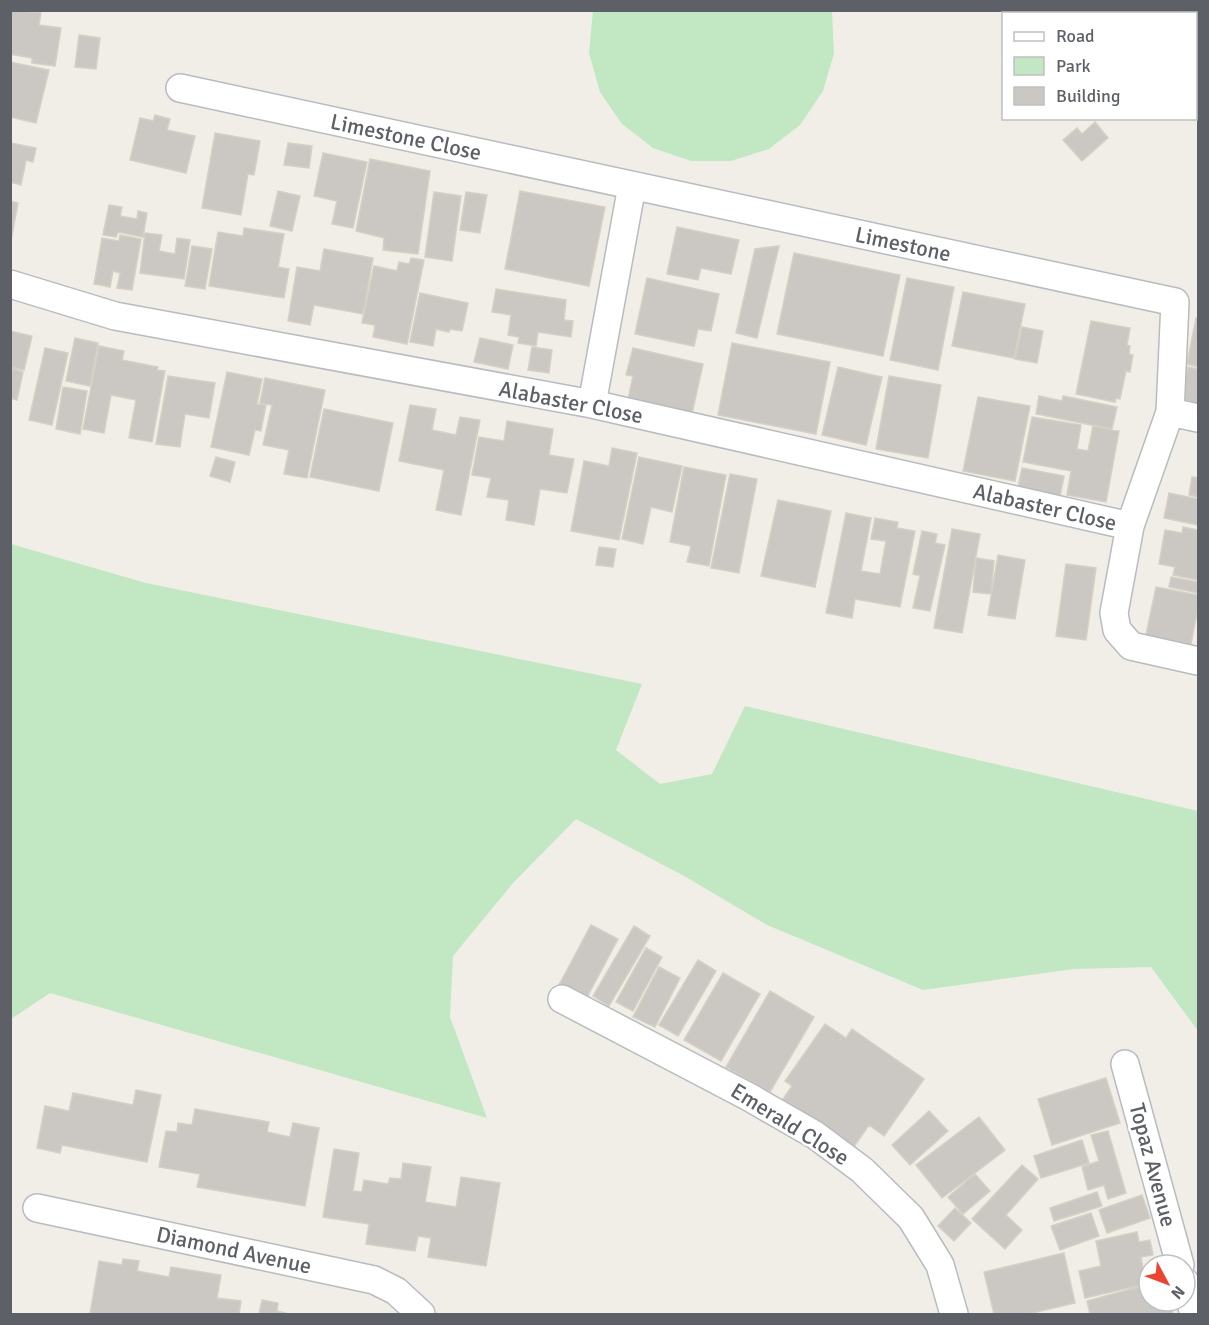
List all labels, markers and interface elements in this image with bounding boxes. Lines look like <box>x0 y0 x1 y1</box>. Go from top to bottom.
legend <box>1002 12 1197 120</box>
text: Road <box>1056 25 1095 47</box>
text: Park <box>1056 55 1091 77</box>
text: Building <box>1056 85 1120 107</box>
street label: Limestone Close <box>328 108 484 166</box>
street label: Limestone <box>853 221 953 267</box>
street label: Alabaster Close <box>497 375 645 429</box>
street label: Alabaster Close <box>971 477 1119 537</box>
street label: Emerald Close <box>726 1077 854 1171</box>
street label: Topaz Avenue <box>1124 1100 1182 1230</box>
street label: Diamond Avenue <box>154 1220 314 1280</box>
north arrow <box>1137 1253 1197 1313</box>
text: N <box>1166 1281 1189 1303</box>

